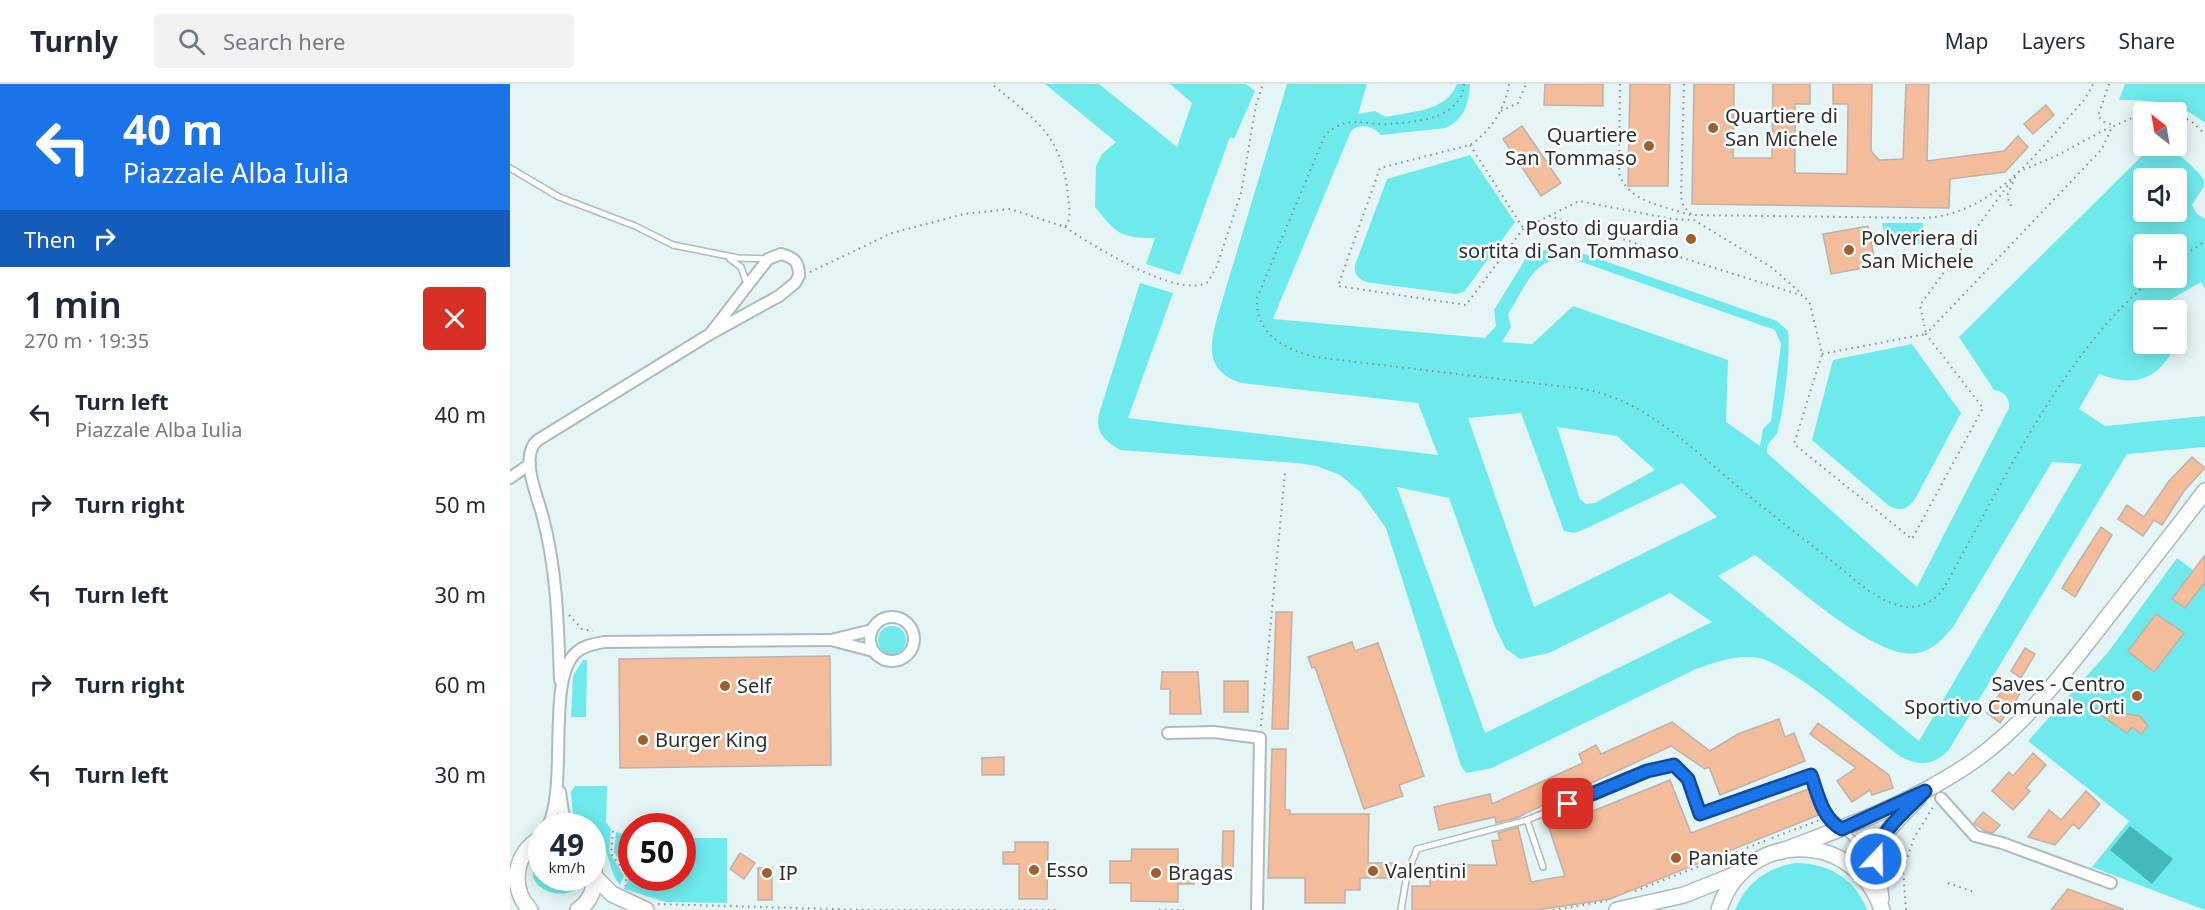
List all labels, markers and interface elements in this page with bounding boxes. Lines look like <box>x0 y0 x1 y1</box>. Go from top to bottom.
search box <box>154 14 574 68</box>
text: Turnly <box>30 22 118 60</box>
icon: search <box>175 25 208 58</box>
text: Search here <box>223 26 345 56</box>
text: Map <box>1945 27 1989 55</box>
text: Layers <box>2022 27 2086 55</box>
text: Share <box>2119 27 2175 55</box>
text: 40 m <box>123 100 223 157</box>
place label: Quartiere di San Michele <box>1725 102 1838 152</box>
north arrow <box>2133 102 2187 156</box>
map controls <box>2133 102 2187 354</box>
icon: left <box>24 108 102 186</box>
place label: Quartiere San Tommaso <box>1505 121 1637 171</box>
marker: Quartiere di San Michele <box>1706 121 1720 135</box>
marker: Quartiere San Tommaso <box>1642 139 1656 153</box>
text: Piazzale Alba Iulia <box>123 154 349 191</box>
button: sound <box>2133 168 2187 222</box>
place label: Posto di guardia sortita di San Tommaso <box>1459 214 1679 264</box>
icon: right <box>88 222 121 255</box>
text: Then <box>24 224 76 254</box>
place label: Polveriera di San Michele <box>1861 224 1978 274</box>
marker: Posto di guardia sortita di San Tommaso <box>1684 232 1698 246</box>
button: + <box>2133 234 2187 288</box>
marker: Polveriera di San Michele <box>1842 243 1856 257</box>
text: 1 min <box>24 280 122 329</box>
button: close <box>423 287 486 350</box>
button: − <box>2133 300 2187 354</box>
text: 270 m · 19:35 <box>24 327 149 354</box>
text: Turn left <box>75 386 169 416</box>
icon: left <box>24 398 57 431</box>
text: 40 m <box>435 399 486 429</box>
text: Piazzale Alba Iulia <box>75 416 242 443</box>
icon: right <box>24 488 57 521</box>
text: Turn right <box>75 489 185 519</box>
text: 50 m <box>435 489 486 519</box>
icon: left <box>24 578 57 611</box>
text: Turn left <box>75 579 169 609</box>
text: 30 m <box>435 579 486 609</box>
icon: right <box>24 668 57 701</box>
text: Turn right <box>75 669 185 699</box>
text: 60 m <box>435 669 486 699</box>
place label: Saves - Centro Sportivo Comunale Orti <box>1904 670 2125 720</box>
place label: Self <box>737 672 772 699</box>
marker: Self <box>718 679 732 693</box>
marker: Saves - Centro Sportivo Comunale Orti <box>2130 689 2144 703</box>
place label: Burger King <box>655 726 768 753</box>
marker: Burger King <box>636 733 650 747</box>
icon: left <box>24 758 57 791</box>
text: Turn left <box>75 759 169 789</box>
text: 30 m <box>435 759 486 789</box>
pin <box>1542 778 1593 829</box>
icon: arrive <box>1551 787 1584 820</box>
speed limit sign: 50 <box>618 813 696 891</box>
text: 49 <box>550 824 584 865</box>
position arrow <box>1844 827 1908 891</box>
place label: Paniate <box>1688 844 1759 871</box>
marker: Paniate <box>1669 851 1683 865</box>
place label: Esso <box>1046 856 1088 883</box>
text: km/h <box>549 857 585 877</box>
place label: Valentini <box>1385 857 1467 884</box>
place label: IP <box>779 859 798 886</box>
place label: Bragas <box>1168 859 1233 886</box>
marker: Esso <box>1027 863 1041 877</box>
marker: Valentini <box>1366 864 1380 878</box>
marker: IP <box>760 866 774 880</box>
marker: Bragas <box>1149 866 1163 880</box>

